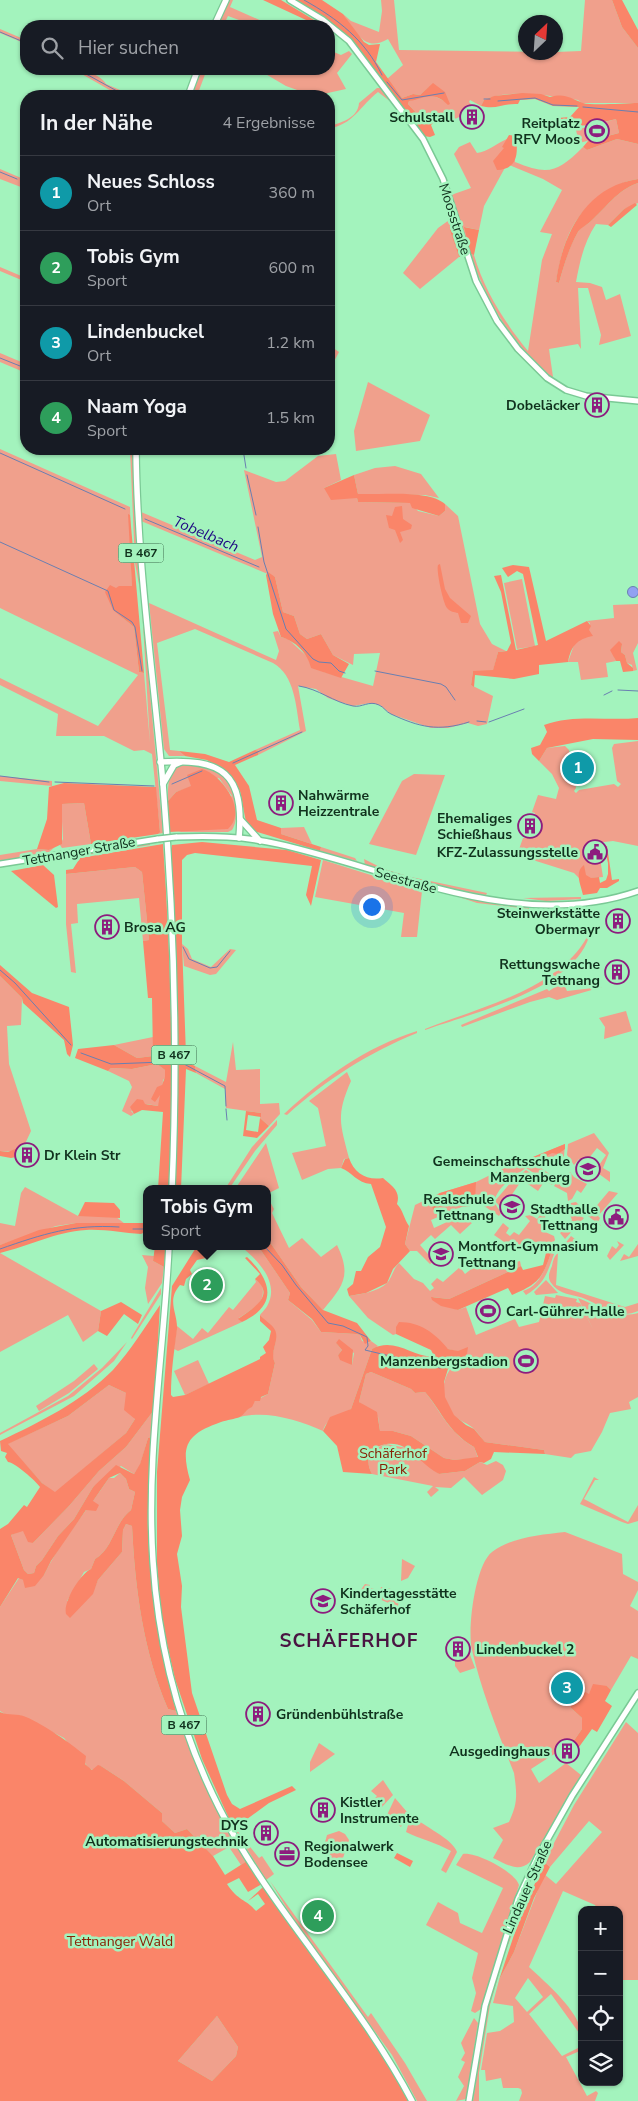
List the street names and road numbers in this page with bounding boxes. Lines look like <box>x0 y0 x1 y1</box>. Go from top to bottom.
street label: Moosstraße <box>434 181 475 257</box>
road number: B 467 <box>118 544 164 562</box>
street label: Tettnanger Straße <box>21 832 137 871</box>
street label: Seestraße <box>373 863 439 898</box>
road number: B 467 <box>152 1046 196 1064</box>
road number: B 467 <box>162 1716 206 1734</box>
street label: Lindauer Straße <box>498 1838 557 1937</box>

